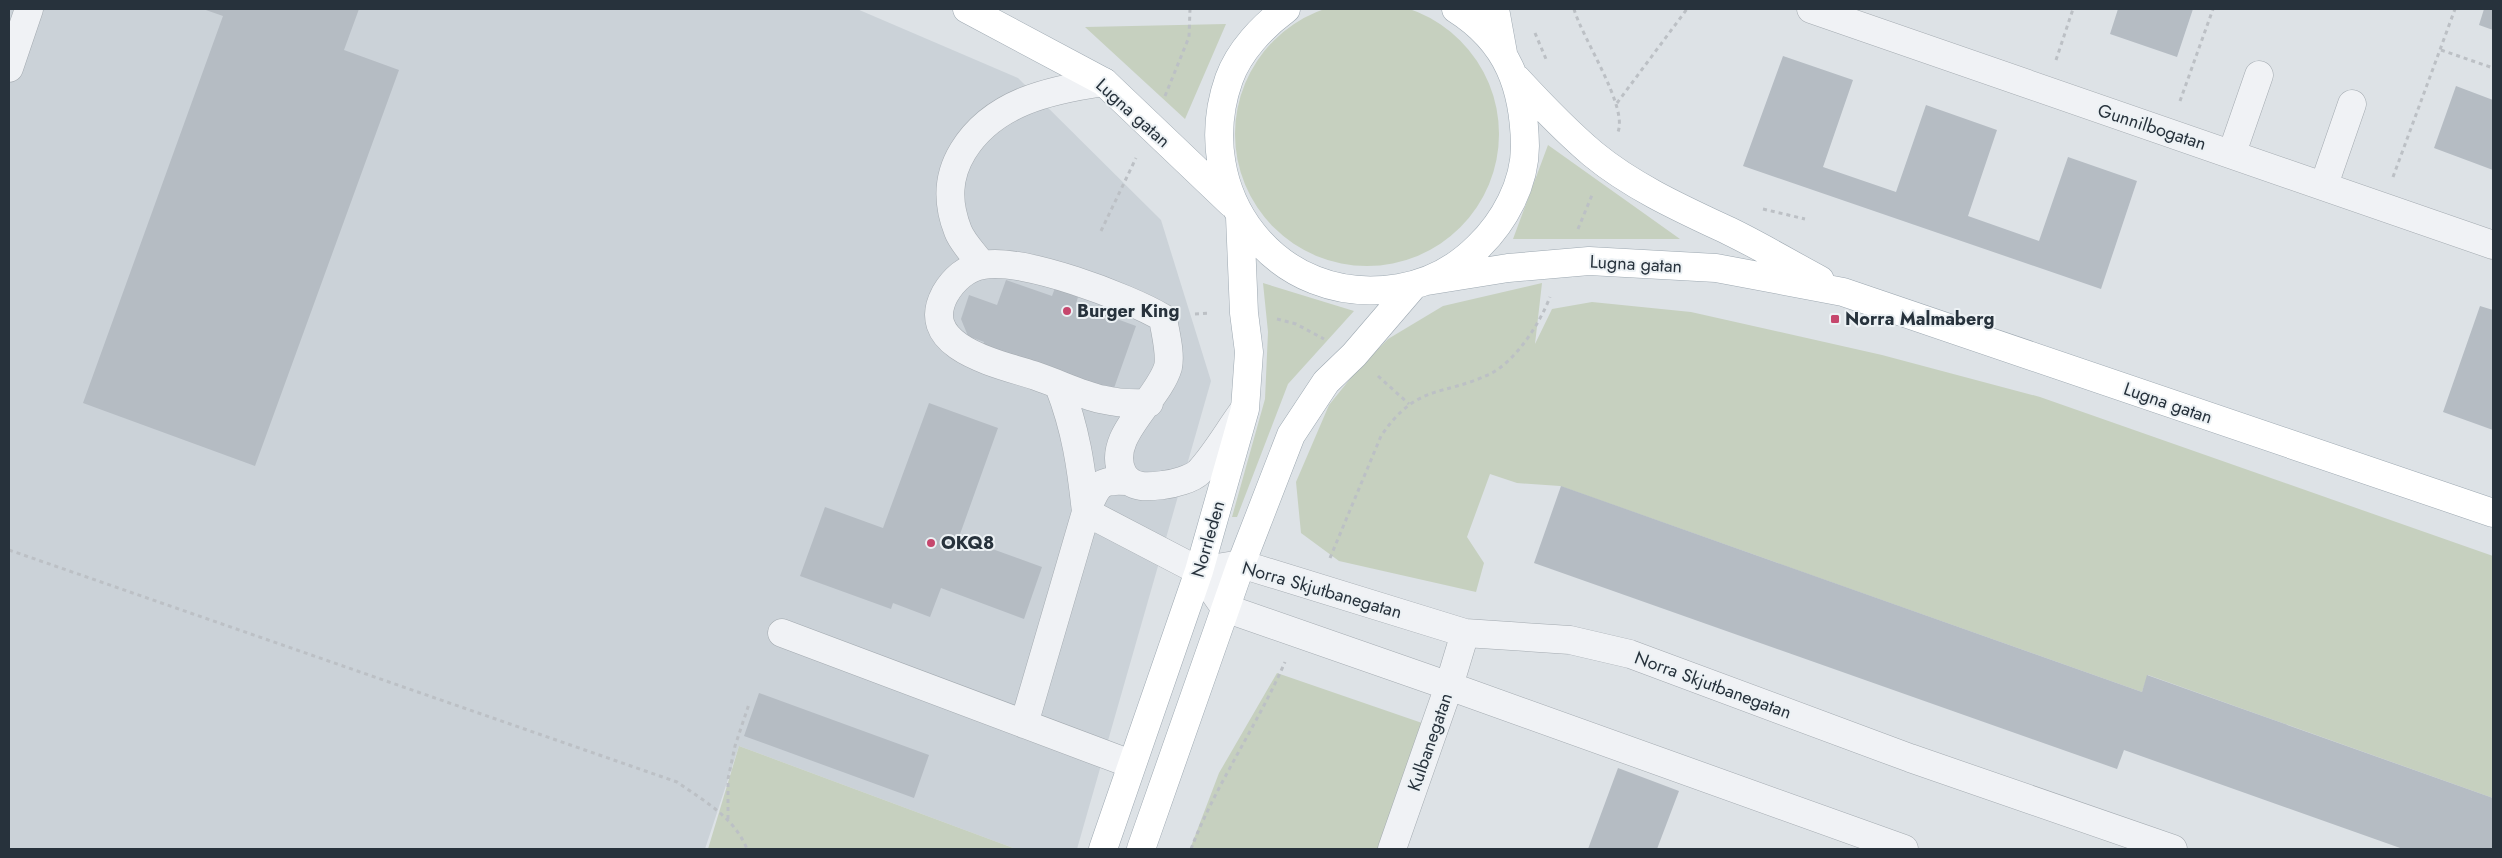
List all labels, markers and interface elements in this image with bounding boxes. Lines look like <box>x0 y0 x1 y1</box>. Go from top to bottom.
street label: Lugna gatan <box>1090 72 1176 154</box>
street label: Gunnilbogatan <box>2094 97 2210 157</box>
street label: Lugna gatan <box>1589 249 1683 279</box>
place label: Burger King <box>1077 298 1179 324</box>
marker: Burger King <box>1061 305 1073 317</box>
place label: Norra Malmaberg <box>1845 306 1994 332</box>
marker: Norra Malmaberg <box>1829 313 1841 325</box>
street label: Lugna gatan <box>2120 376 2216 430</box>
street label: Norrleden <box>1185 498 1231 580</box>
place label: OKQ8 <box>941 530 994 556</box>
marker: OKQ8 <box>925 537 937 549</box>
street label: Norra Skjutbanegatan <box>1239 555 1405 625</box>
street label: Norra Skjutbanegatan <box>1631 645 1795 725</box>
street label: Kulbanegatan <box>1401 689 1459 795</box>

